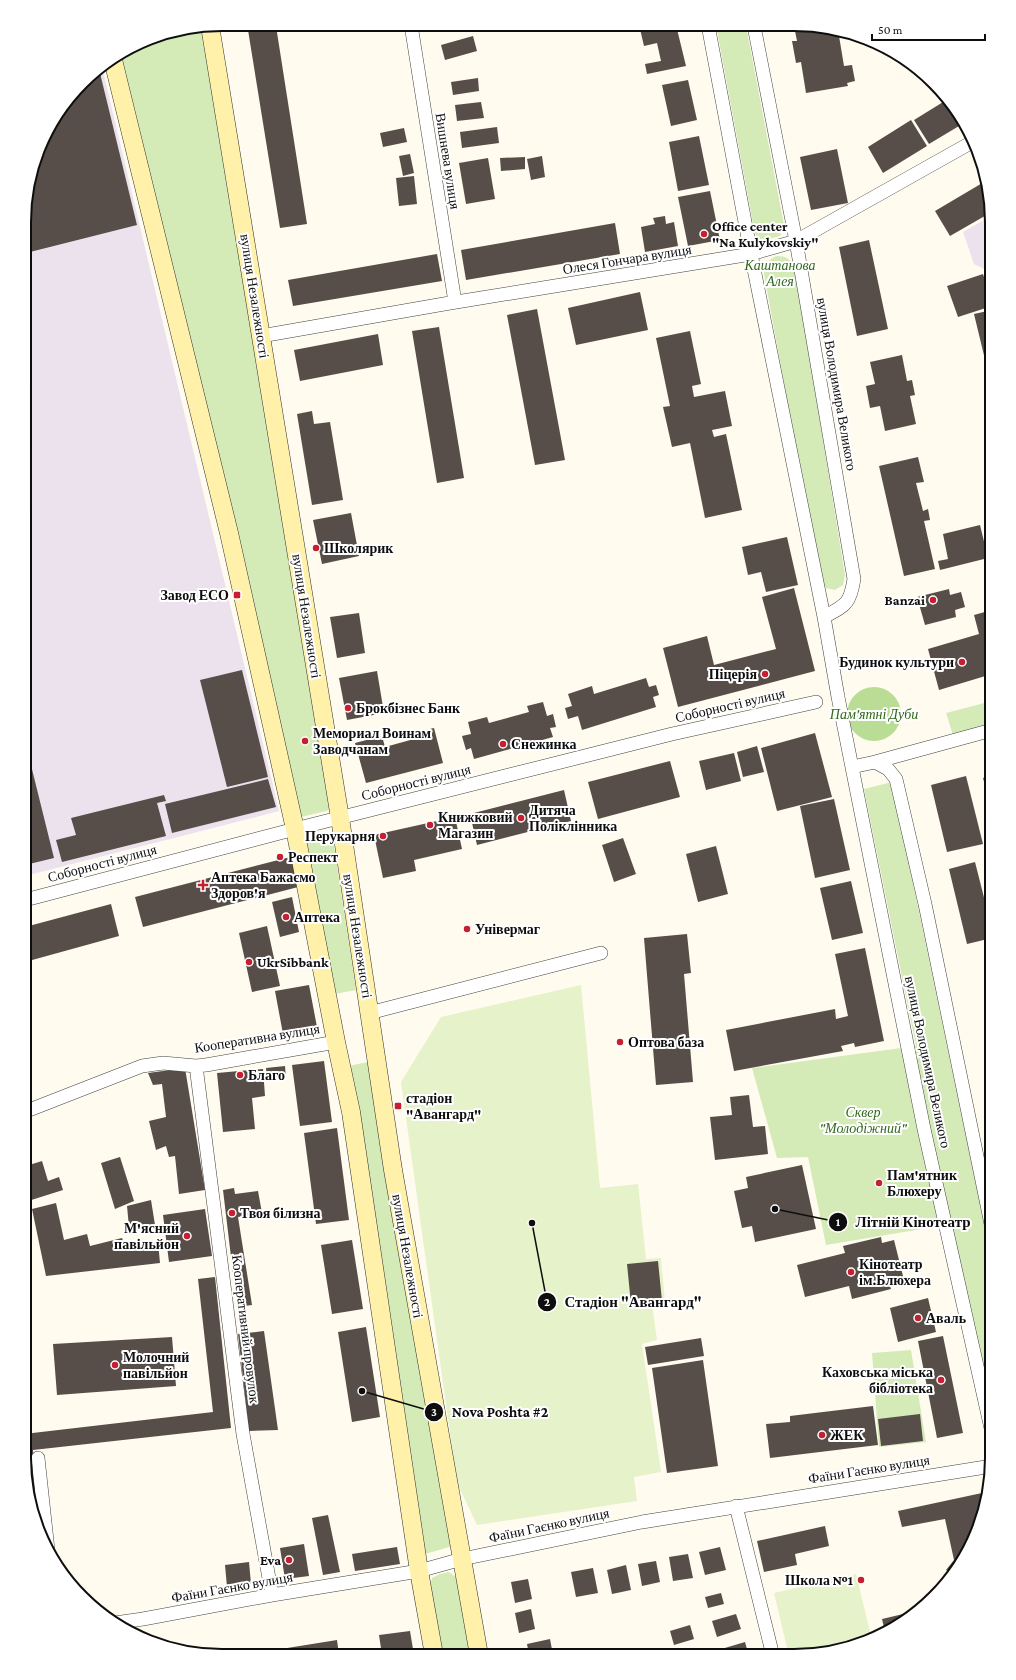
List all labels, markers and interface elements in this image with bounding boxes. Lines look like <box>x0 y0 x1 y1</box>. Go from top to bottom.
scale bar <box>872 16 985 42</box>
text: 50 m <box>878 23 903 37</box>
street label: Вишнева вулиця <box>432 112 464 211</box>
place label: Office center "Na Kulykovskiy" <box>712 218 818 250</box>
marker: Office center "Na Kulykovskiy" <box>699 229 709 239</box>
street label: вулиця Незалежності <box>237 233 273 360</box>
street label: Олеся Гончара вулиця <box>561 241 693 277</box>
park label: Каштанова Алея <box>743 257 816 289</box>
street label: вулиця Володимира Великого <box>814 296 860 472</box>
place label: Школярик <box>324 540 394 556</box>
marker: Школярик <box>311 543 321 553</box>
street label: вулиця Незалежності <box>289 553 325 680</box>
place label: Завод ЕСО <box>160 587 229 603</box>
marker: Завод ЕСО <box>232 590 242 600</box>
place label: Banzai <box>885 592 925 608</box>
marker: Banzai <box>928 595 938 605</box>
place label: Будинок культури <box>839 654 954 670</box>
marker: Будинок культури <box>957 657 967 667</box>
place label: Піцерія <box>709 666 757 682</box>
marker: Піцерія <box>760 669 770 679</box>
street label: Соборності вулиця <box>674 684 787 725</box>
place label: Брокбізнес Банк <box>356 700 461 716</box>
marker: Брокбізнес Банк <box>343 703 353 713</box>
park label: Пам'ятні Дуби <box>829 706 918 722</box>
place label: Мемориал Воинам Заводчанам <box>313 725 432 757</box>
marker: Мемориал Воинам Заводчанам <box>300 736 310 746</box>
place label: Снежинка <box>511 736 577 752</box>
marker: Снежинка <box>498 739 508 749</box>
street label: Соборності вулиця <box>360 761 473 803</box>
place label: Дитяча Поліклінника <box>529 802 617 834</box>
place label: Книжковий Магазин <box>438 809 513 841</box>
marker: Дитяча Поліклінника <box>516 813 526 823</box>
marker: Книжковий Магазин <box>425 820 435 830</box>
place label: Перукарня <box>305 828 375 844</box>
marker: Перукарня <box>378 831 388 841</box>
street label: Соборності вулиця <box>46 841 159 885</box>
place label: Респект <box>288 849 338 865</box>
marker: Респект <box>275 852 285 862</box>
place label: Аптека Бажаємо Здоров'я <box>211 869 316 901</box>
street label: вулиця Незалежності <box>340 873 376 1000</box>
marker: Аптека Бажаємо Здоров'я <box>198 880 208 890</box>
place label: Аптека <box>294 909 340 925</box>
marker: Аптека <box>281 912 291 922</box>
place label: Універмаг <box>475 921 540 937</box>
marker: Універмаг <box>462 924 472 934</box>
place label: UkrSibbank <box>257 954 329 970</box>
marker: UkrSibbank <box>244 957 254 967</box>
street label: вулиця Володимира Великого <box>902 974 954 1150</box>
street label: Кооперативна вулиця <box>193 1020 321 1056</box>
place label: Оптова база <box>628 1034 704 1050</box>
marker: Оптова база <box>615 1037 625 1047</box>
place label: Благо <box>248 1067 285 1083</box>
marker: Благо <box>235 1070 245 1080</box>
place label: стадіон "Авангард" <box>406 1090 481 1122</box>
marker: стадіон "Авангард" <box>393 1101 403 1111</box>
park label: Сквер "Молодіжний" <box>819 1104 908 1136</box>
place label: Пам'ятник Блюхеру <box>887 1167 958 1199</box>
marker: Пам'ятник Блюхеру <box>874 1178 884 1188</box>
street label: вулиця Незалежності <box>389 1193 427 1319</box>
place label: Твоя білизна <box>240 1205 321 1221</box>
marker: Твоя білизна <box>227 1208 237 1218</box>
callout: Літній Кінотеатр <box>828 1209 979 1236</box>
text: Літній Кінотеатр <box>855 1214 971 1230</box>
text: 1 <box>836 1215 841 1229</box>
place label: М'ясний павільйон <box>114 1220 179 1252</box>
marker: М'ясний павільйон <box>182 1231 192 1241</box>
street label: Кооперативний провулок <box>229 1254 263 1404</box>
place label: Кінотеатр ім.Блюхера <box>859 1256 931 1288</box>
marker: Кінотеатр ім.Блюхера <box>846 1267 856 1277</box>
callout: Стадіон "Авангард" <box>537 1288 710 1315</box>
text: Стадіон "Авангард" <box>564 1294 702 1310</box>
text: 2 <box>544 1295 550 1309</box>
place label: Аваль <box>926 1310 967 1326</box>
marker: Аваль <box>913 1313 923 1323</box>
place label: Молочний павільйон <box>123 1349 189 1381</box>
marker: Молочний павільйон <box>110 1360 120 1370</box>
place label: Каховська міська бібліотека <box>822 1364 933 1396</box>
marker: Каховська міська бібліотека <box>936 1375 946 1385</box>
callout: Nova Poshta #2 <box>424 1399 556 1426</box>
text: Nova Poshta #2 <box>452 1404 549 1420</box>
text: 3 <box>431 1405 437 1419</box>
place label: ЖЕК <box>830 1427 864 1443</box>
marker: ЖЕК <box>817 1430 827 1440</box>
street label: Фаїни Гаєнко вулиця <box>807 1451 931 1487</box>
street label: Фаїни Гаєнко вулиця <box>487 1504 611 1546</box>
place label: Eva <box>260 1552 281 1568</box>
marker: Eva <box>284 1555 294 1565</box>
street label: Фаїни Гаєнко вулиця <box>170 1568 294 1606</box>
place label: Школа №1 <box>785 1572 853 1588</box>
marker: Школа №1 <box>856 1575 866 1585</box>

